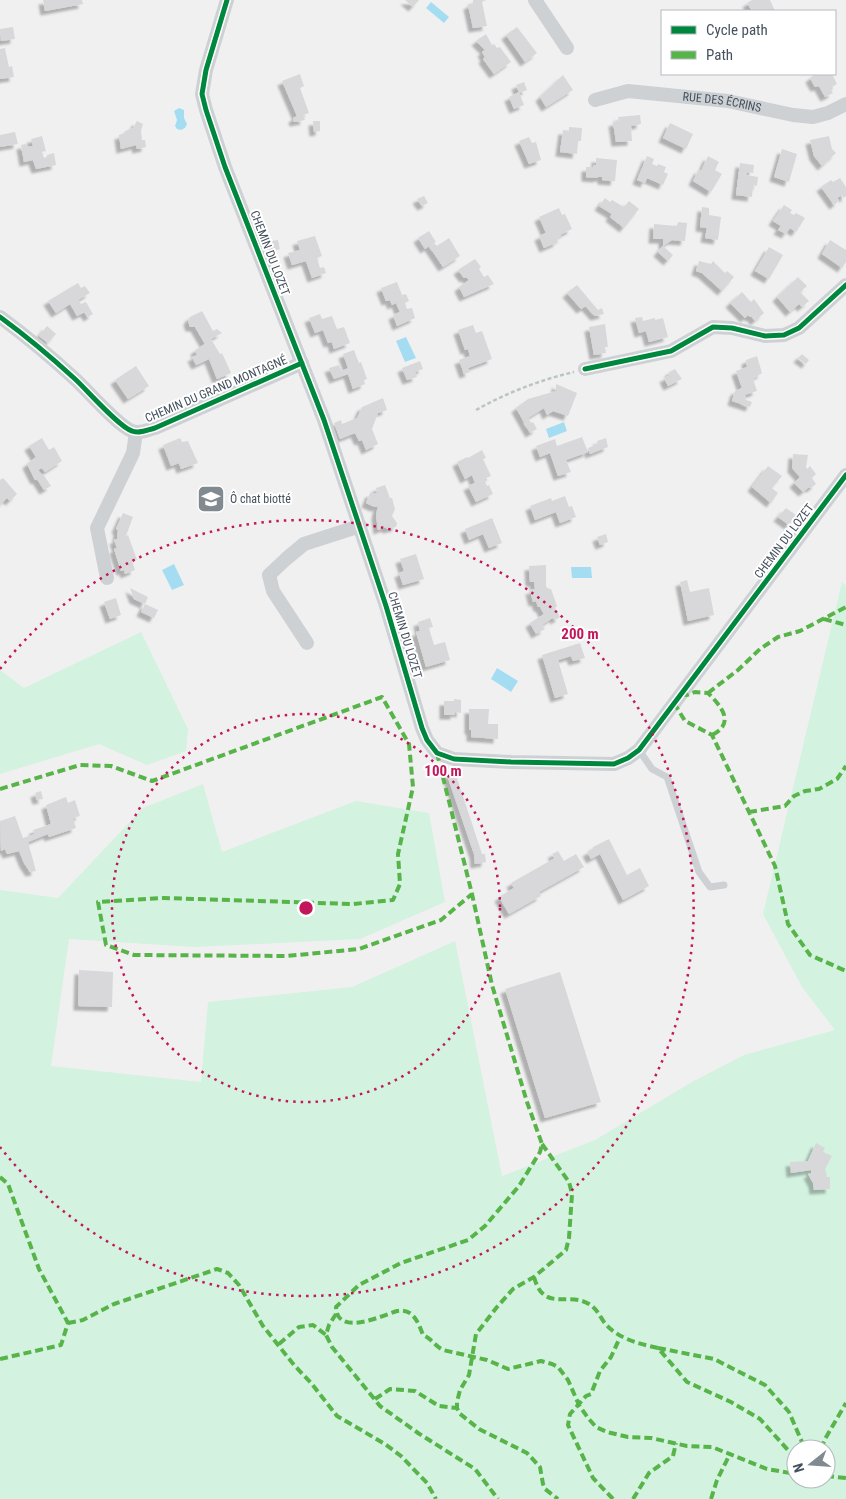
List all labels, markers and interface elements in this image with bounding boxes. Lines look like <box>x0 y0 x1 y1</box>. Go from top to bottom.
legend <box>661 10 836 75</box>
text: Cycle path <box>706 21 768 39</box>
text: Path <box>706 46 733 64</box>
street label: RUE DES ÉCRINS <box>682 90 763 115</box>
street label: CHEMIN DU LOZET <box>247 209 293 297</box>
street label: CHEMIN DU GRAND MONTAGNÉ <box>142 352 289 425</box>
school or university icon: Ô chat biotté <box>196 484 226 514</box>
place label: Ô chat biotté <box>230 491 291 506</box>
street label: CHEMIN DU LOZET <box>751 501 817 581</box>
street label: CHEMIN DU LOZET <box>385 590 425 680</box>
text: 200 m <box>561 625 599 643</box>
text: 100 m <box>424 762 462 780</box>
centre of rings <box>297 899 315 917</box>
north arrow <box>786 1439 836 1489</box>
text: N <box>790 1461 807 1474</box>

